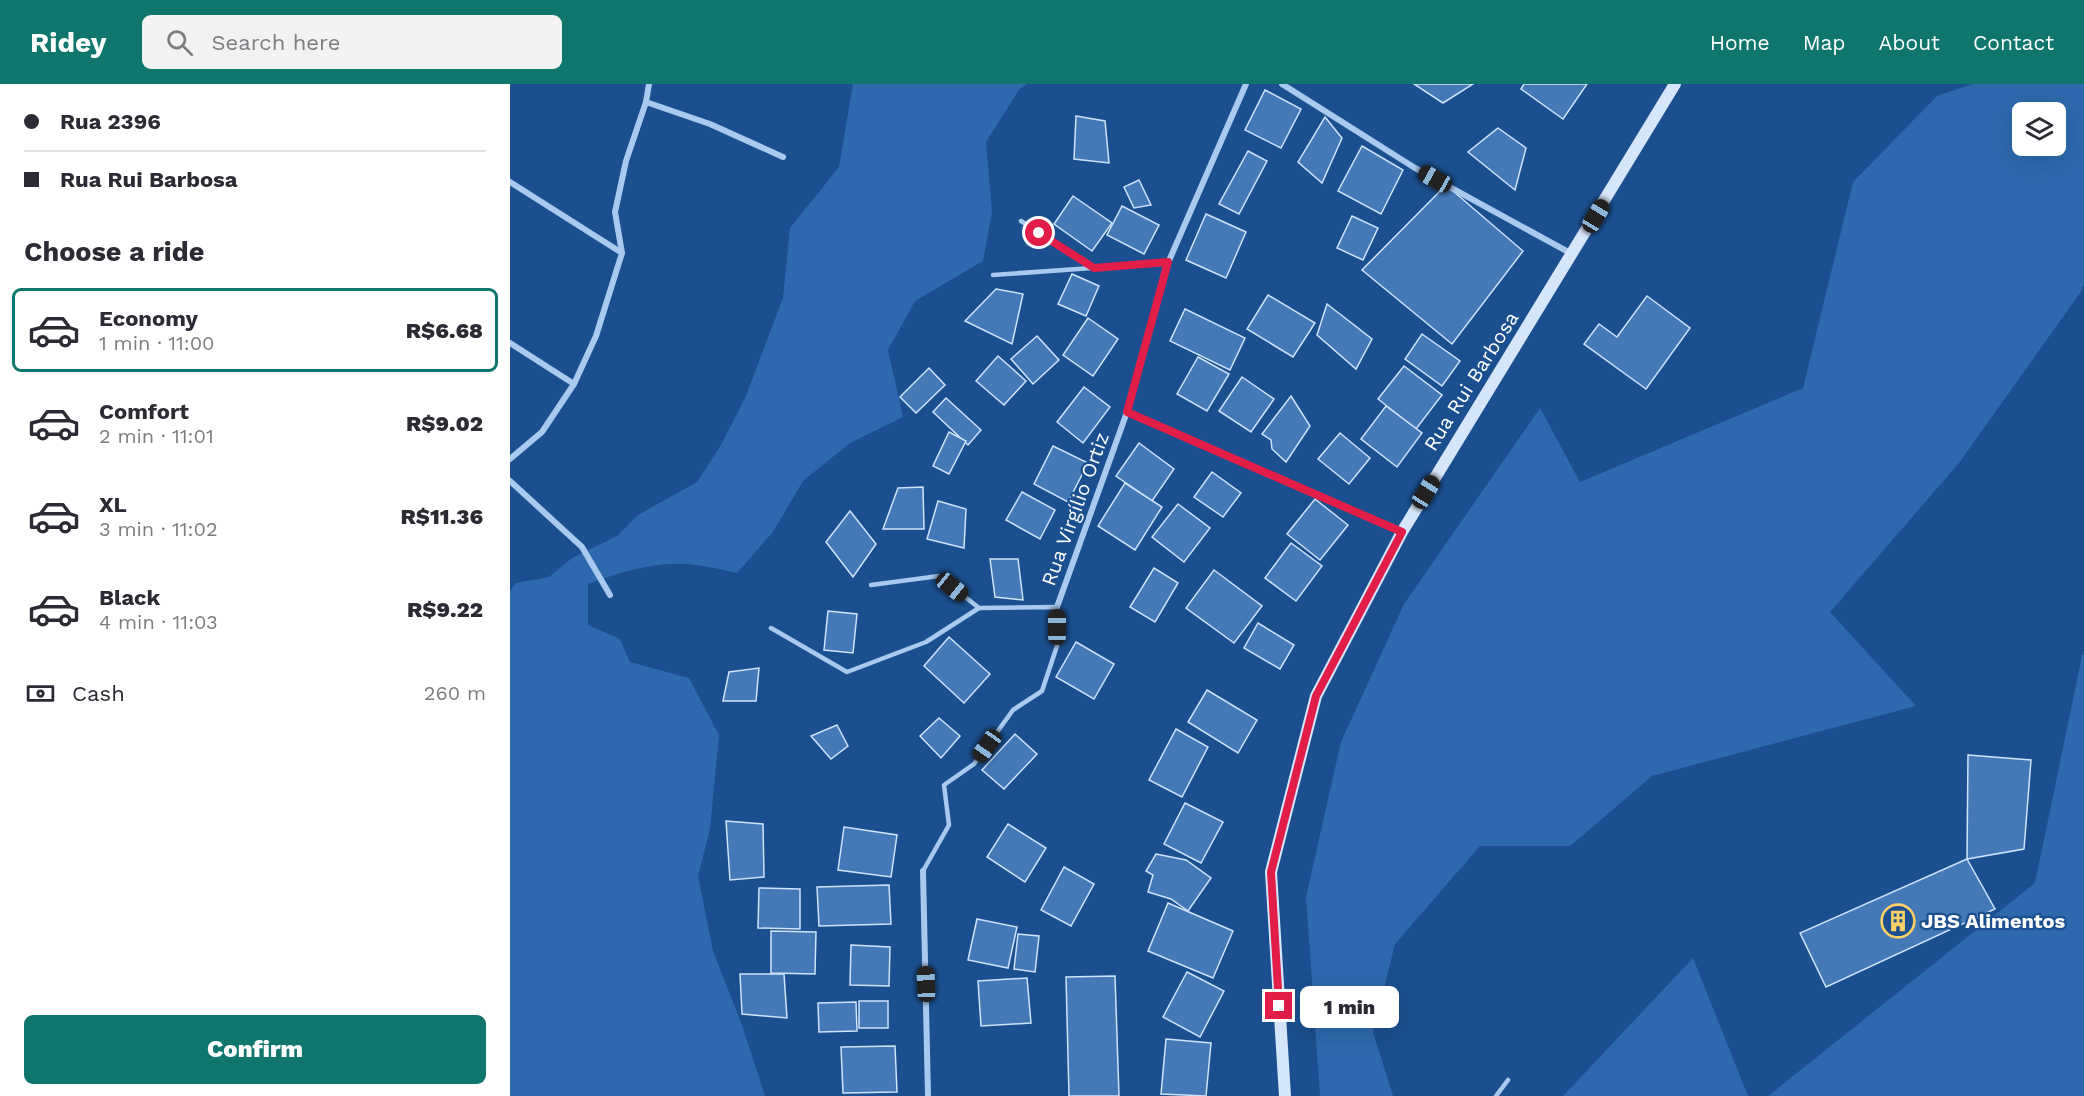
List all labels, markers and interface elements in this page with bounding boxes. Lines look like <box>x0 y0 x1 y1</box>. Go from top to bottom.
search box <box>142 15 562 69</box>
text: Ridey <box>30 26 106 59</box>
icon: search <box>163 26 196 59</box>
text: Search here <box>211 30 340 55</box>
text: Home <box>1710 30 1770 55</box>
text: Map <box>1803 30 1846 55</box>
text: About <box>1879 30 1940 55</box>
text: Contact <box>1973 30 2054 55</box>
map controls <box>2012 102 2066 156</box>
button: layers <box>2012 102 2066 156</box>
text: Rua 2396 <box>60 109 161 134</box>
car <box>1415 162 1455 196</box>
text: Rua Rui Barbosa <box>60 167 238 192</box>
car <box>1579 196 1613 236</box>
route start <box>1025 219 1052 246</box>
text: Choose a ride <box>24 236 204 268</box>
icon: car <box>27 303 81 357</box>
text: Economy <box>99 306 198 331</box>
street label: Rua Rui Barbosa <box>1419 307 1523 455</box>
text: R$6.68 <box>406 318 483 343</box>
text: 1 min · 11:00 <box>99 331 215 355</box>
icon: car <box>27 396 81 450</box>
text: Comfort <box>99 399 189 424</box>
text: R$9.02 <box>406 411 483 436</box>
text: 2 min · 11:01 <box>99 424 214 448</box>
street label: Rua Virgílio Ortiz <box>1036 429 1114 589</box>
car <box>1409 472 1443 512</box>
icon: car <box>27 489 81 543</box>
text: XL <box>99 492 127 517</box>
text: R$11.36 <box>400 504 483 529</box>
text: 3 min · 11:02 <box>99 517 218 541</box>
car <box>932 569 972 605</box>
icon: car <box>27 582 81 636</box>
text: Black <box>99 585 160 610</box>
text: R$9.22 <box>407 597 483 622</box>
car <box>1048 609 1066 645</box>
text: 4 min · 11:03 <box>99 610 218 634</box>
icon: cash <box>24 677 57 710</box>
text: Cash <box>72 681 125 706</box>
text: 260 m <box>424 681 486 705</box>
car <box>969 726 1005 766</box>
building icon: JBS Alimentos <box>1880 903 1916 939</box>
place label: JBS Alimentos <box>1921 909 2066 933</box>
car <box>916 966 936 1002</box>
callout: 1 min <box>1300 985 1399 1027</box>
route end <box>1265 992 1292 1019</box>
text: 1 min <box>1324 995 1375 1019</box>
button: Confirm <box>24 1015 486 1084</box>

